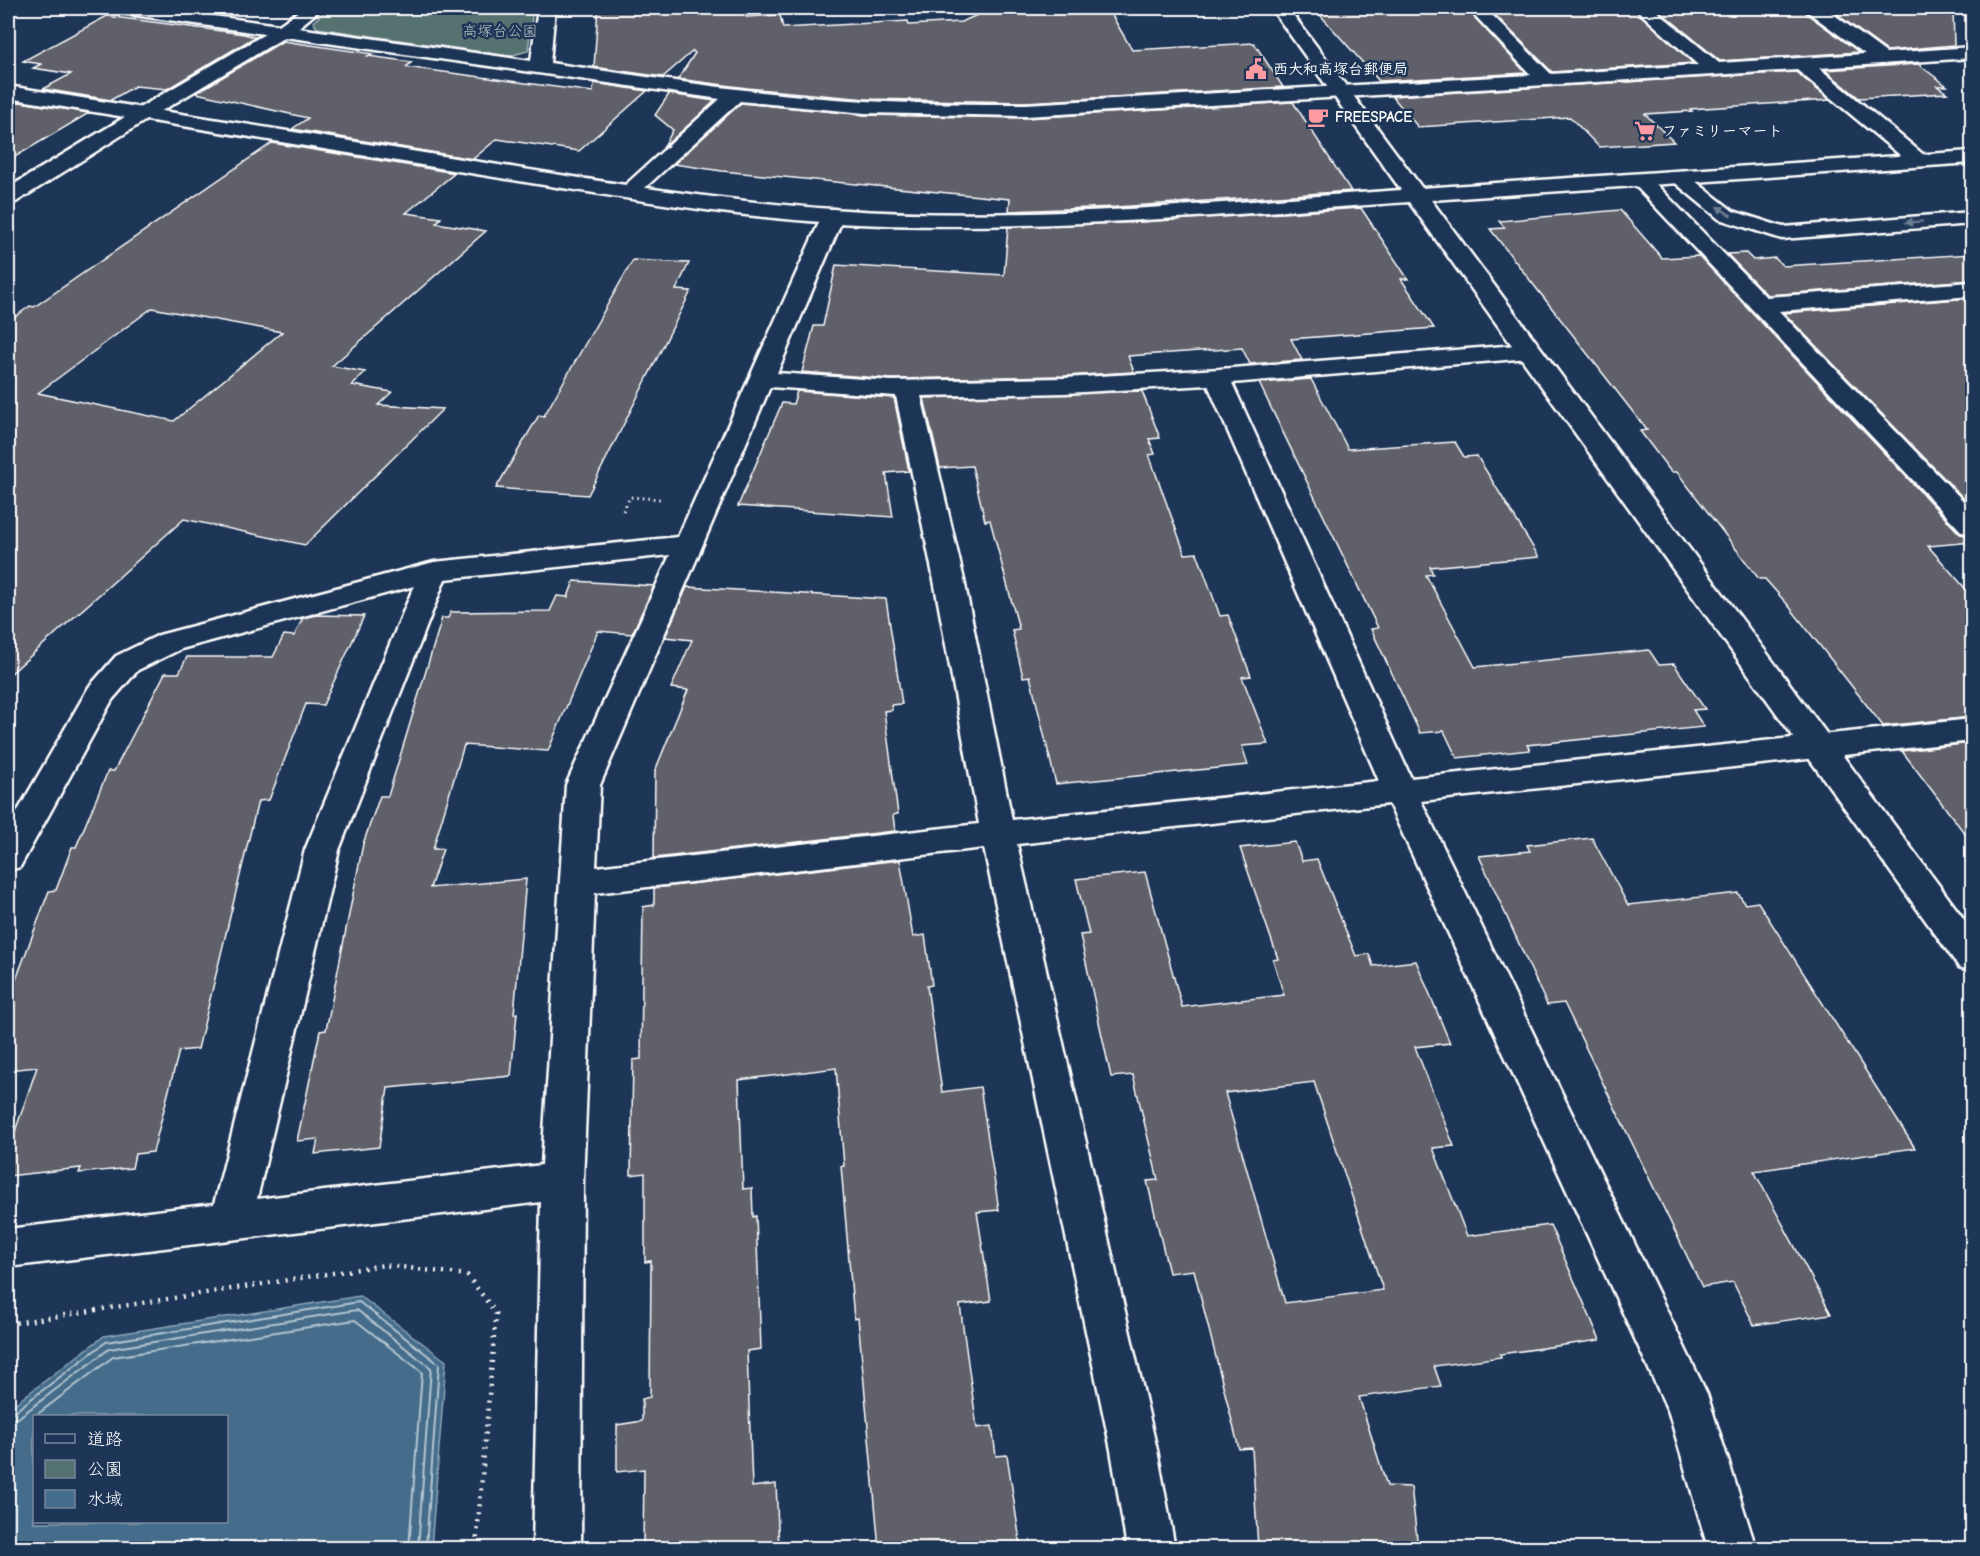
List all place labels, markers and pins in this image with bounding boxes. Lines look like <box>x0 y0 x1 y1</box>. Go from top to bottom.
public building icon: 西大和高塚台郵便局 <box>1244 57 1268 81</box>
place label: 西大和高塚台郵便局 <box>1273 60 1408 78</box>
cafe icon: FREESPACE <box>1306 105 1330 129</box>
place label: FREESPACE <box>1335 108 1412 126</box>
supermarket icon: ファミリーマート <box>1633 119 1657 143</box>
place label: ファミリーマート <box>1662 122 1783 140</box>

